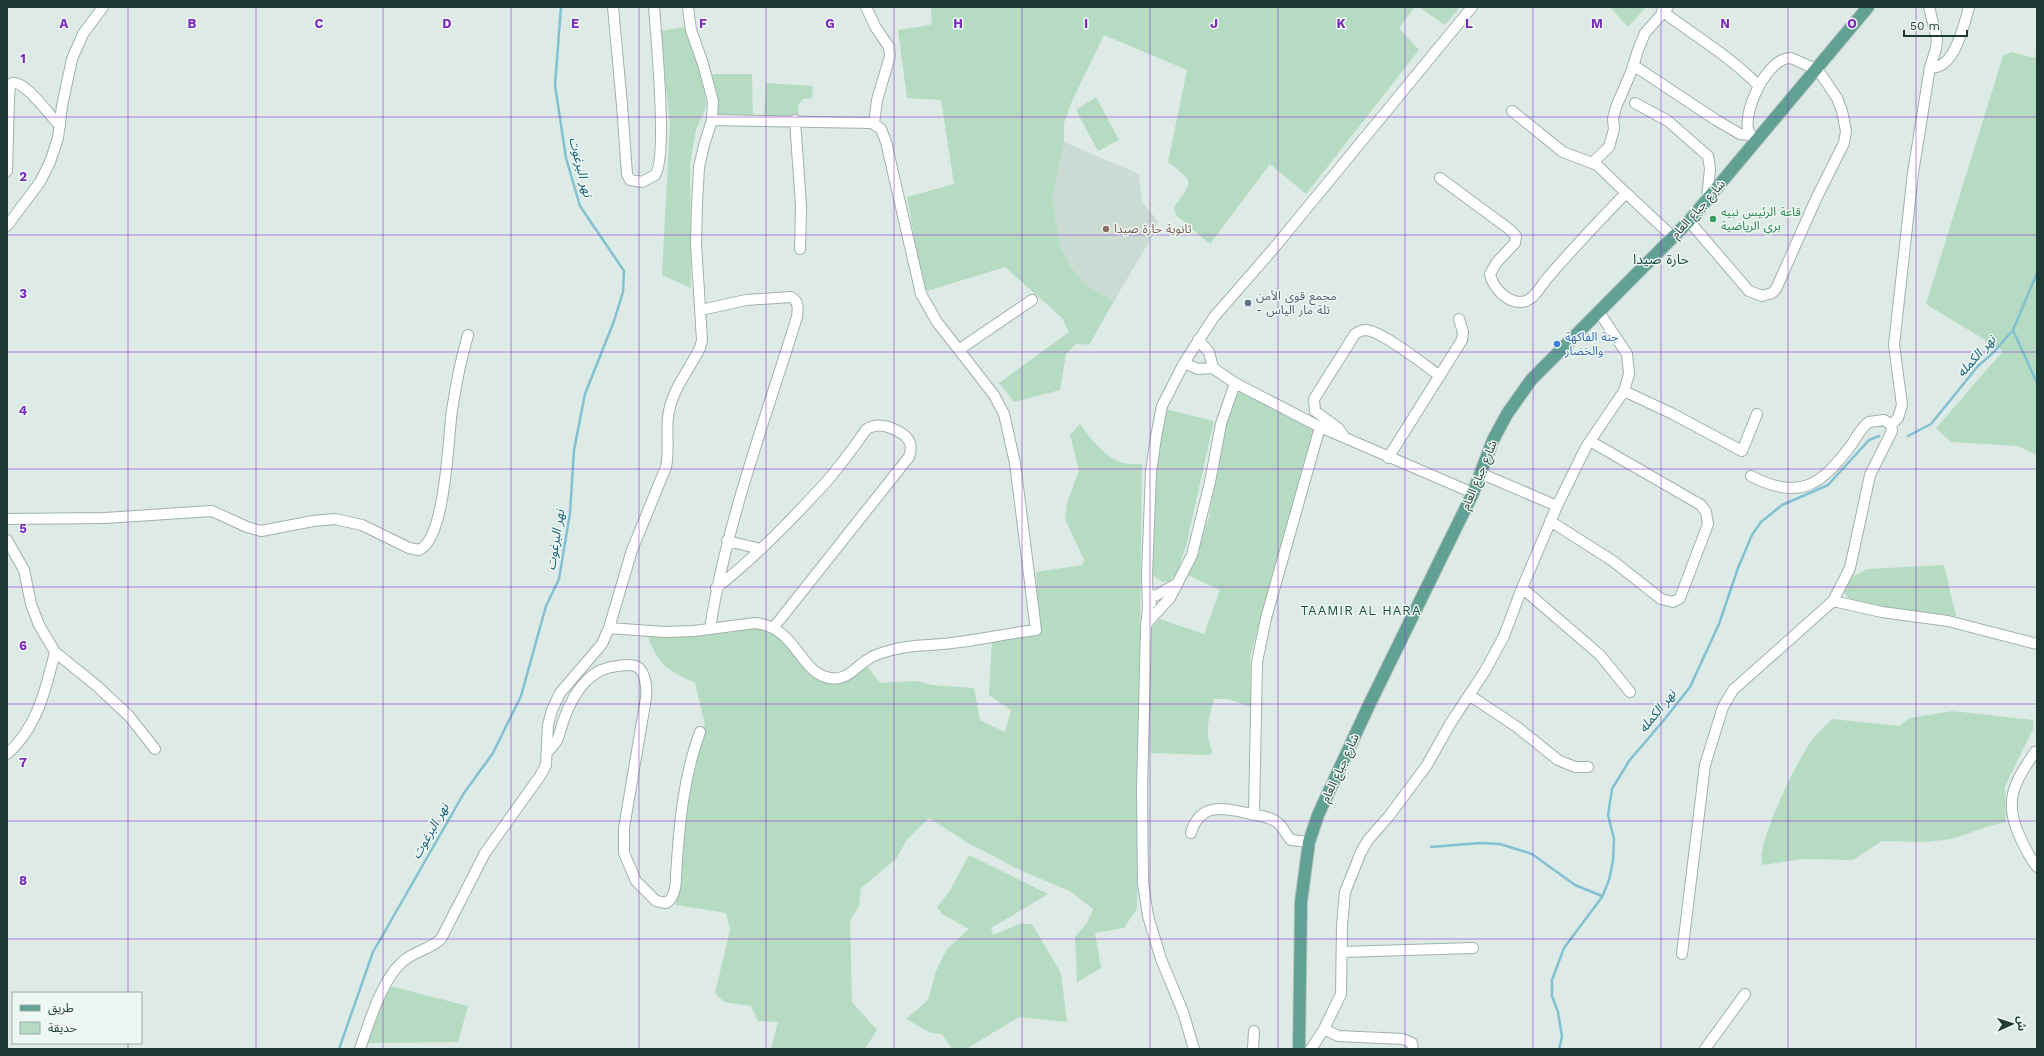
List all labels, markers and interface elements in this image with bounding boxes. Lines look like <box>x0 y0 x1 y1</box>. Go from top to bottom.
scale bar <box>1904 12 1967 38</box>
text: A <box>60 16 69 31</box>
text: B <box>188 16 197 31</box>
text: C <box>315 16 324 31</box>
text: D <box>442 16 452 31</box>
text: E <box>571 16 579 31</box>
text: F <box>699 16 707 31</box>
text: G <box>825 16 835 31</box>
text: H <box>953 16 963 31</box>
text: I <box>1084 16 1088 31</box>
text: J <box>1210 16 1218 31</box>
text: K <box>1336 16 1346 31</box>
text: L <box>1465 16 1473 31</box>
text: M <box>1591 16 1603 31</box>
text: N <box>1720 16 1730 31</box>
text: O <box>1847 16 1857 31</box>
text: 50 m <box>1910 19 1940 33</box>
text: 1 <box>20 51 26 66</box>
water label: نهر البرغوت <box>565 136 596 200</box>
text: 2 <box>19 169 27 184</box>
street label: شارع جباع العام <box>1668 177 1729 242</box>
place label: قاعة الرئيس نبيه بري الرياضية <box>1721 205 1801 236</box>
marker: قاعة الرئيس نبيه بري الرياضية <box>1708 214 1718 224</box>
place label: ثانوية حارة صيدا <box>1114 222 1192 236</box>
marker: ثانوية حارة صيدا <box>1101 224 1111 234</box>
district label: حارة صيدا <box>1633 251 1689 268</box>
text: 3 <box>19 286 27 301</box>
place label: مجمع قوى الأمن - تلة مار الياس <box>1256 289 1337 317</box>
marker: مجمع قوى الأمن - تلة مار الياس <box>1243 298 1253 308</box>
place label: جنة الفاكهة والخضار <box>1564 330 1618 358</box>
water label: نهر الكمله <box>1954 331 2000 380</box>
marker: جنة الفاكهة والخضار <box>1552 339 1562 349</box>
text: 4 <box>19 403 28 418</box>
street label: شارع جباع العام <box>1458 438 1502 513</box>
water label: نهر البرغوت <box>543 508 568 571</box>
text: 5 <box>19 521 27 536</box>
district label: TAAMIR AL HARA <box>1300 603 1422 618</box>
text: 6 <box>19 638 27 653</box>
water label: نهر الكمله <box>1635 686 1680 736</box>
street label: شارع جباع العام <box>1318 732 1364 805</box>
text: 7 <box>19 755 27 770</box>
water label: نهر البرغوت <box>408 800 453 862</box>
text: 8 <box>19 873 27 888</box>
legend <box>12 992 142 1044</box>
text: طريق <box>48 1001 74 1016</box>
north arrow <box>1992 1004 2032 1044</box>
text: ش <box>2015 1016 2028 1031</box>
text: حديقة <box>48 1021 77 1035</box>

